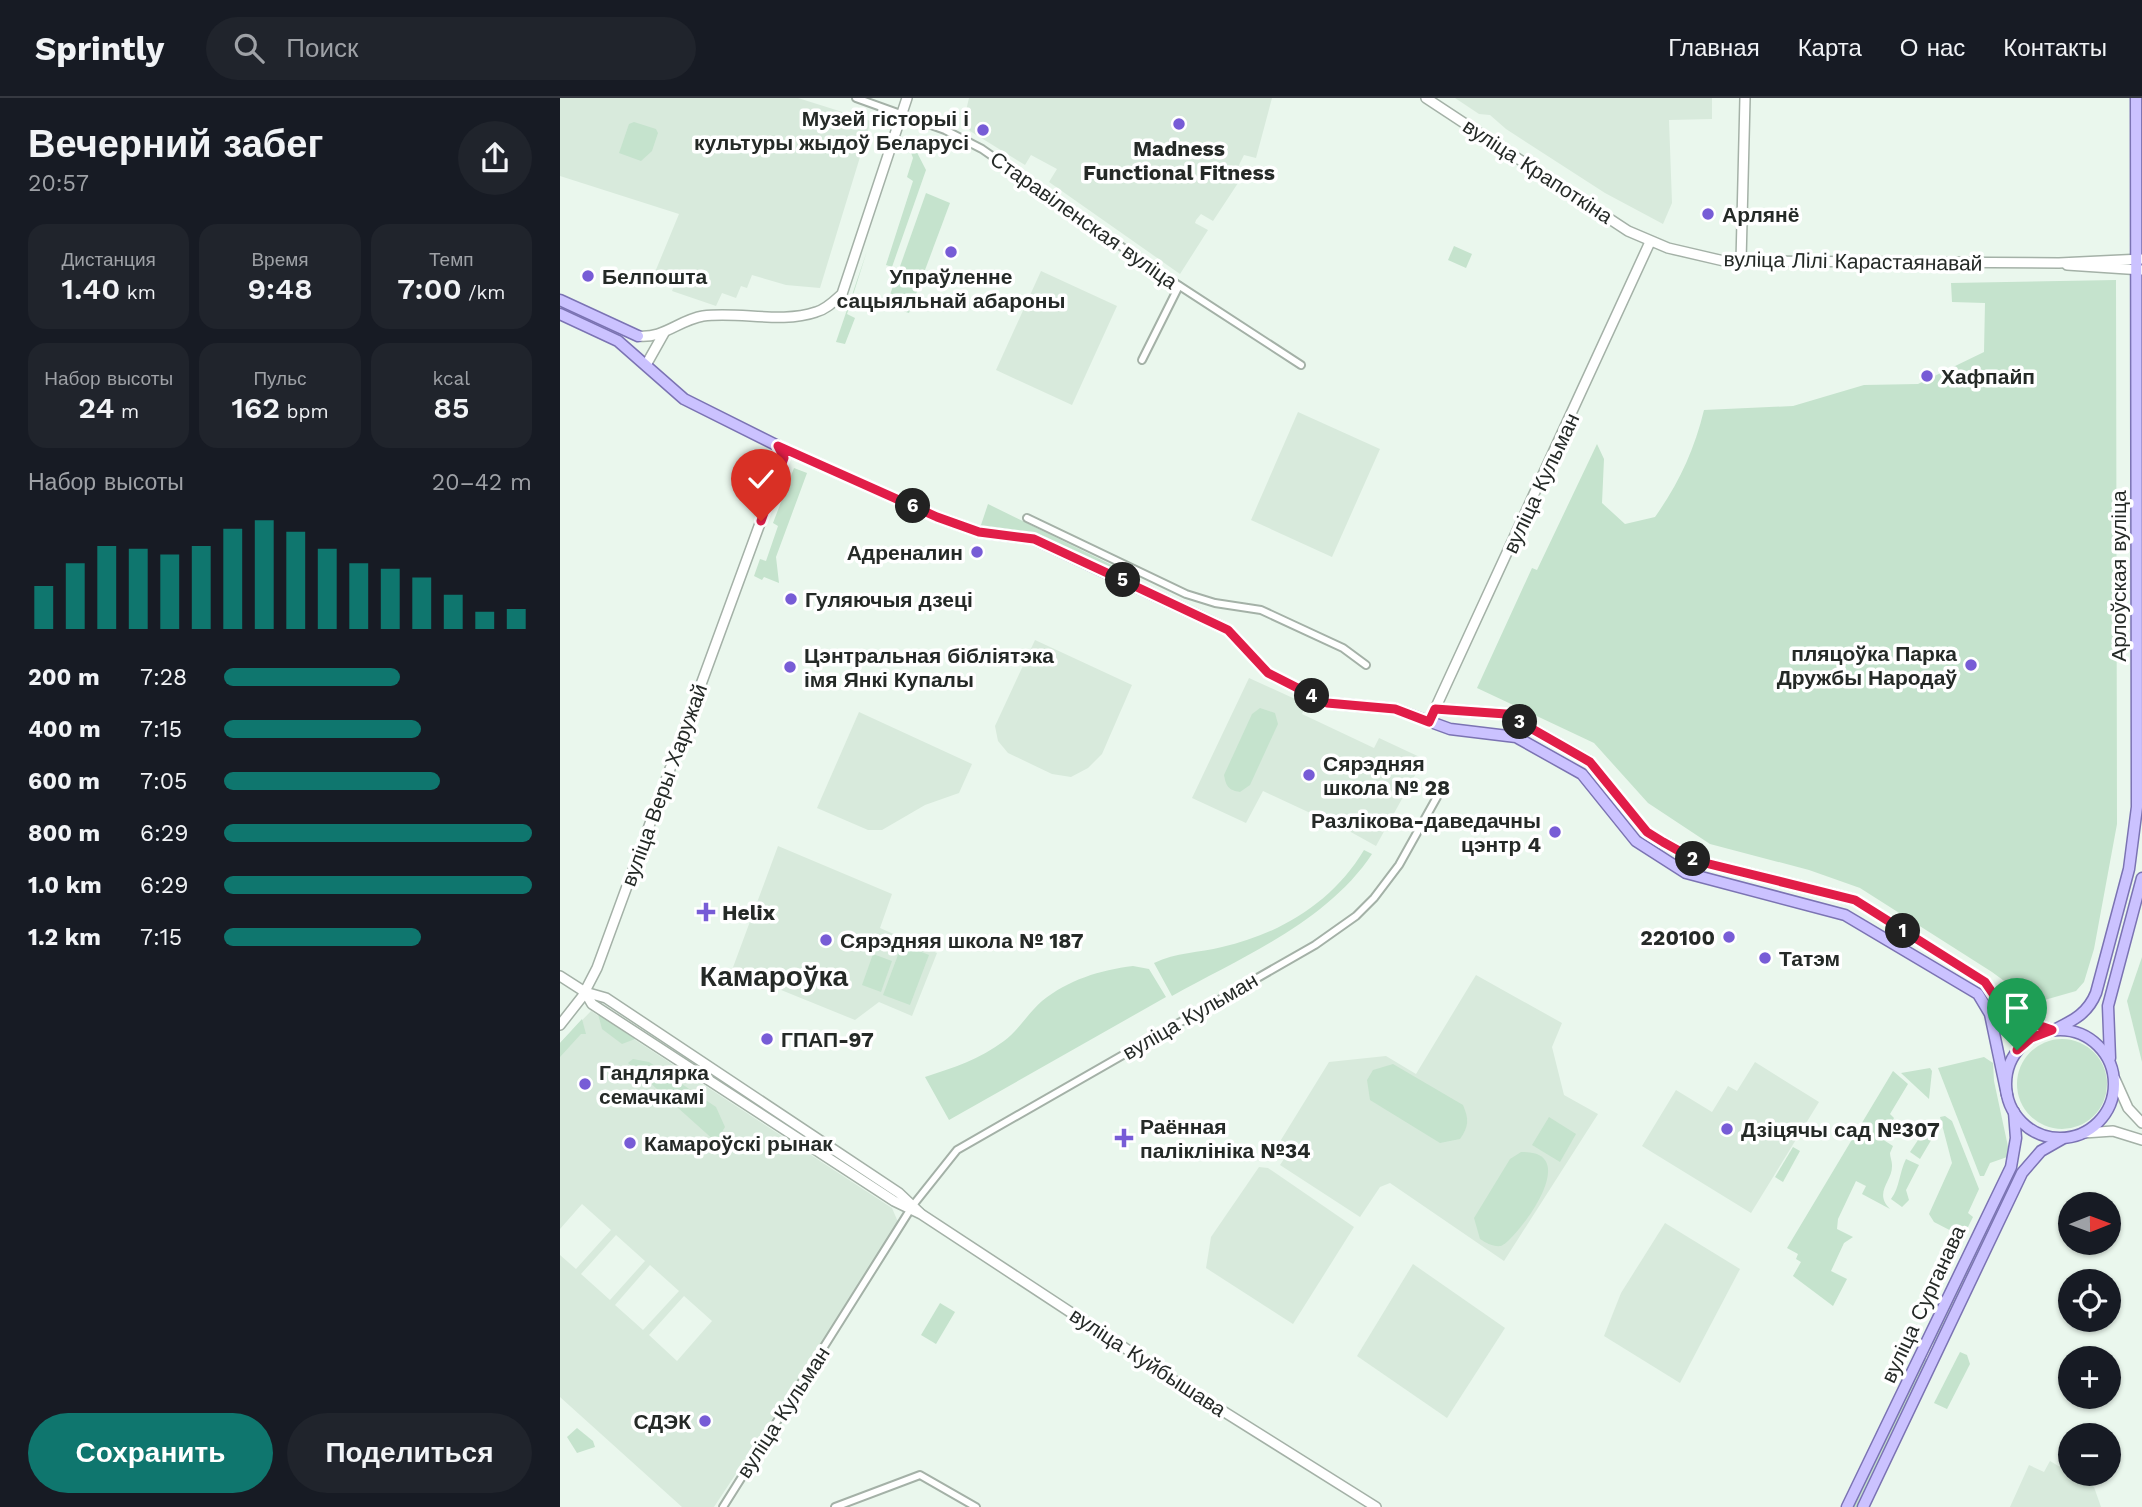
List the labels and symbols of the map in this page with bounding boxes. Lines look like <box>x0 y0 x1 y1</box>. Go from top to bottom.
place label: Музей гісторыі і культуры жыдоў Беларусі <box>694 106 969 155</box>
street label: вуліца Крапоткіна <box>1458 113 1618 229</box>
marker: Madness Functional Fitness <box>1171 116 1187 132</box>
marker: Музей гісторыі і культуры жыдоў Беларусі <box>975 122 991 138</box>
place label: Madness Functional Fitness <box>1083 136 1275 185</box>
street label: Старавіленская вуліца <box>986 146 1183 294</box>
place label: Арлянё <box>1722 202 1799 227</box>
marker: Арлянё <box>1700 206 1716 222</box>
marker: Упраўленне сацыяльнай абароны <box>943 244 959 260</box>
street label: вуліца Лілі Карастаянавай <box>1723 246 1983 276</box>
place label: Белпошта <box>602 264 707 289</box>
place label: Упраўленне сацыяльнай абароны <box>837 264 1065 313</box>
marker: Белпошта <box>580 268 596 284</box>
place label: Хафпайп <box>1941 364 2035 389</box>
marker: Хафпайп <box>1919 368 1935 384</box>
street label: вуліца Кульман <box>1498 409 1584 557</box>
pin <box>731 449 791 521</box>
pin: 6 <box>896 488 930 524</box>
street label: Арлоўская вуліца <box>2106 490 2131 662</box>
place label: Адреналин <box>847 540 963 565</box>
marker: Адреналин <box>969 544 985 560</box>
pin: 5 <box>1106 562 1140 598</box>
place label: Гуляючыя дзеці <box>805 587 973 612</box>
marker: Гуляючыя дзеці <box>783 591 799 607</box>
place label: пляцоўка Парка Дружбы Народаў <box>1777 641 1957 690</box>
place label: Цэнтральная бібліятэка імя Янкі Купалы <box>804 643 1054 692</box>
marker: пляцоўка Парка Дружбы Народаў <box>1963 657 1979 673</box>
marker: Цэнтральная бібліятэка імя Янкі Купалы <box>782 659 798 675</box>
pin: 4 <box>1294 678 1330 714</box>
street label: вуліца Веры Харужай <box>616 680 712 890</box>
pin: 3 <box>1502 704 1538 740</box>
place label: Сярэдняя школа № 28 <box>1323 751 1450 800</box>
marker: Сярэдняя школа № 28 <box>1301 767 1317 783</box>
place label: Разлікова-даведачны цэнтр 4 <box>1311 808 1541 857</box>
marker: Разлікова-даведачны цэнтр 4 <box>1547 824 1563 840</box>
pin: 2 <box>1676 842 1710 876</box>
place label: Helix <box>722 900 776 925</box>
marker: Helix <box>696 902 716 922</box>
pin: 1 <box>1886 914 1920 948</box>
place label: 220100 <box>1640 925 1715 950</box>
place label: Сярэдняя школа № 187 <box>840 928 1084 953</box>
marker: 220100 <box>1721 929 1737 945</box>
marker: Сярэдняя школа № 187 <box>818 932 834 948</box>
place label: Татэм <box>1779 946 1840 971</box>
marker: Татэм <box>1757 950 1773 966</box>
district label: Камароўка <box>700 960 849 993</box>
street label: вуліца Кульман <box>1118 967 1262 1065</box>
pin <box>1987 978 2047 1050</box>
place label: ГПАП-97 <box>781 1027 874 1052</box>
marker: ГПАП-97 <box>759 1031 775 1047</box>
place label: Гандлярка семачкамі <box>599 1060 709 1109</box>
marker: Гандлярка семачкамі <box>577 1076 593 1092</box>
place label: Раённая паліклініка №34 <box>1140 1114 1311 1163</box>
place label: Дзіцячы сад №307 <box>1741 1117 1940 1142</box>
marker: Дзіцячы сад №307 <box>1719 1121 1735 1137</box>
marker: Раённая паліклініка №34 <box>1114 1128 1134 1148</box>
place label: Камароўскі рынак <box>644 1131 833 1156</box>
marker: Камароўскі рынак <box>622 1135 638 1151</box>
north arrow <box>2058 1192 2121 1255</box>
street label: вуліца Сурганава <box>1876 1221 1970 1386</box>
street label: вуліца Куйбышава <box>1065 1302 1231 1422</box>
street label: вуліца Кульман <box>731 1342 835 1482</box>
place label: СДЭК <box>633 1409 691 1434</box>
marker: СДЭК <box>697 1413 713 1429</box>

